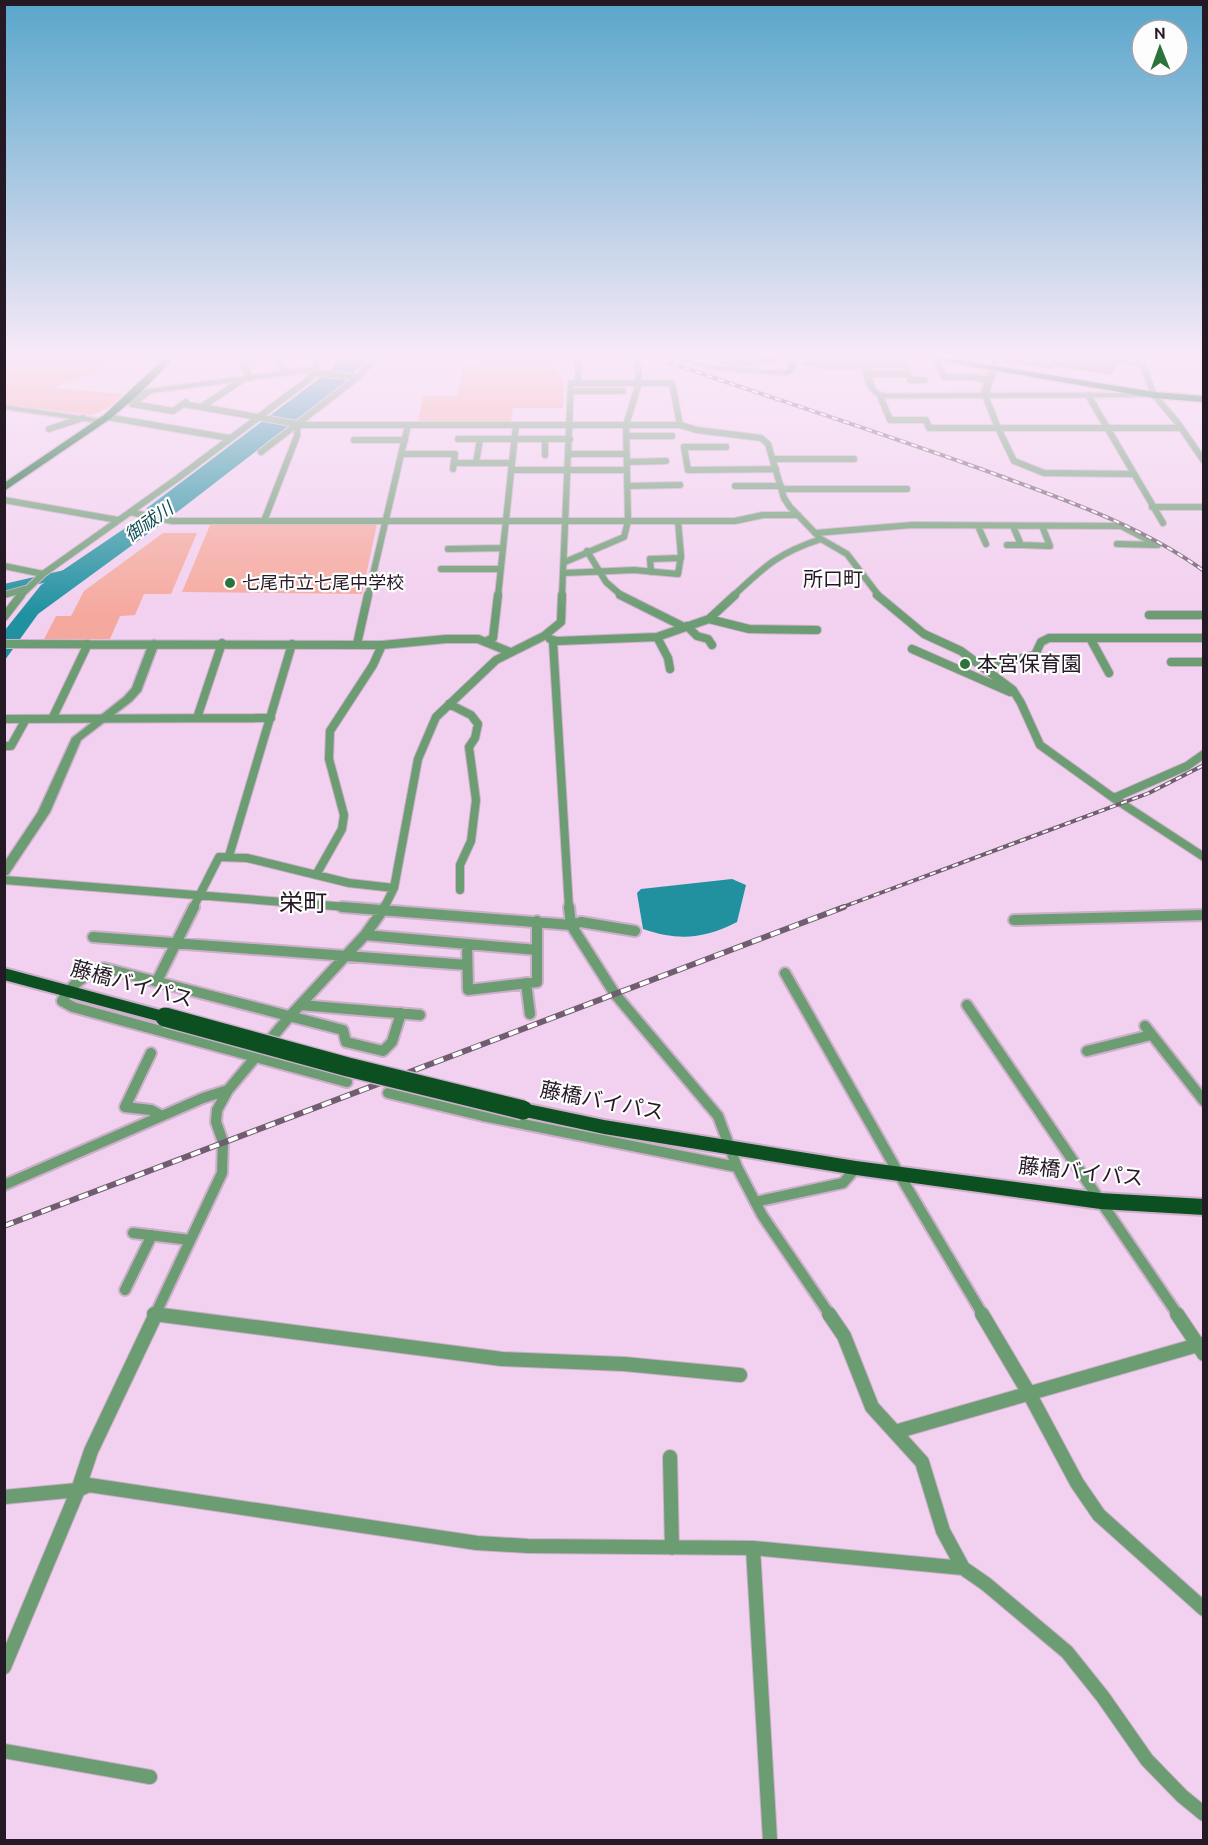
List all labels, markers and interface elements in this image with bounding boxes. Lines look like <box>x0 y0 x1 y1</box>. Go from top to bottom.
north arrow <box>1130 18 1190 78</box>
text: N <box>1154 24 1166 42</box>
water label: 御祓川 <box>121 496 178 545</box>
district label: 所口町 <box>803 567 863 590</box>
place label: 七尾市立七尾中学校 <box>242 572 404 592</box>
marker: 七尾市立七尾中学校 <box>223 576 237 590</box>
place label: 本宮保育園 <box>977 651 1082 675</box>
marker: 本宮保育園 <box>958 657 972 671</box>
district label: 栄町 <box>279 889 327 916</box>
street label: 藤橋バイパス <box>68 955 196 1011</box>
street label: 藤橋バイパス <box>538 1076 666 1124</box>
street label: 藤橋バイパス <box>1017 1153 1145 1190</box>

